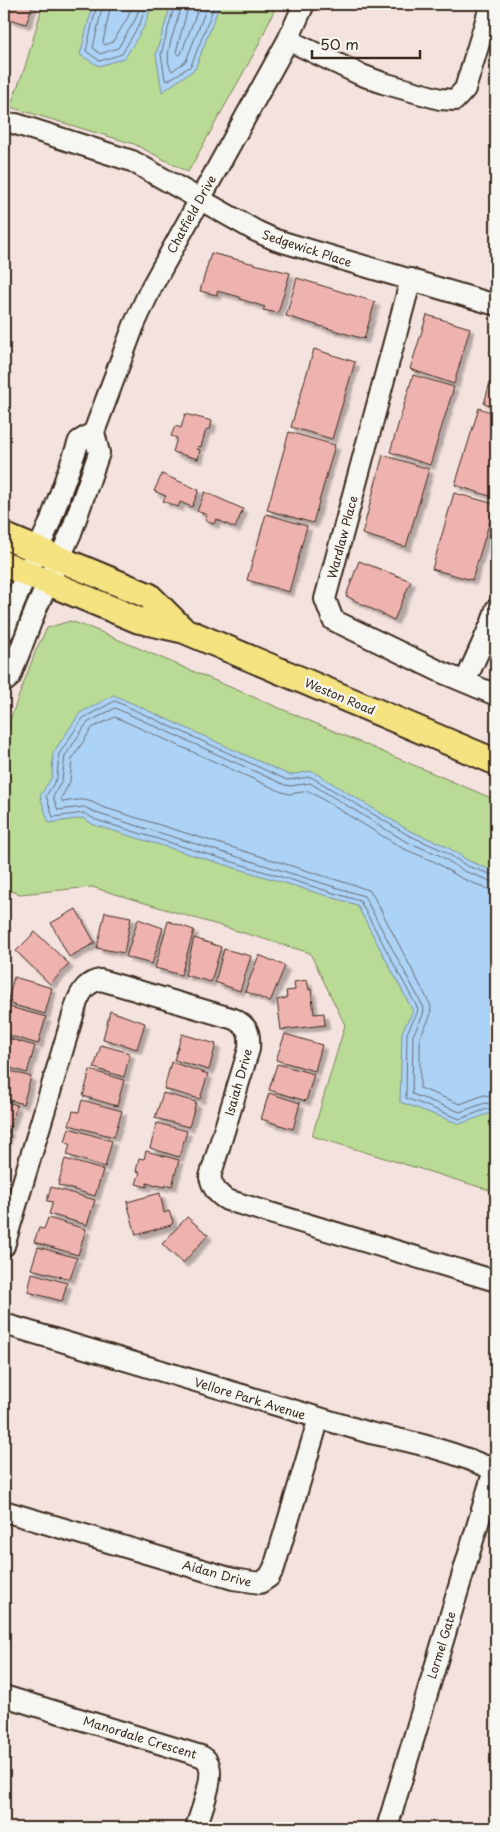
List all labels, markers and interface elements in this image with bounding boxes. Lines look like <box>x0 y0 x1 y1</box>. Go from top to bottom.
scale bar <box>312 28 420 60</box>
text: 50 m <box>320 32 359 55</box>
street label: Chatfield Drive <box>162 172 220 256</box>
street label: Sedgewick Place <box>260 225 354 271</box>
street label: Wardlaw Place <box>322 493 362 581</box>
street label: Weston Road <box>302 673 378 719</box>
street label: Isaiah Drive <box>220 1046 256 1118</box>
street label: Vellore Park Avenue <box>192 1373 308 1424</box>
street label: Aidan Drive <box>181 1555 253 1591</box>
street label: Lormel Gate <box>422 1609 460 1681</box>
street label: Manordale Crescent <box>81 1711 199 1763</box>

